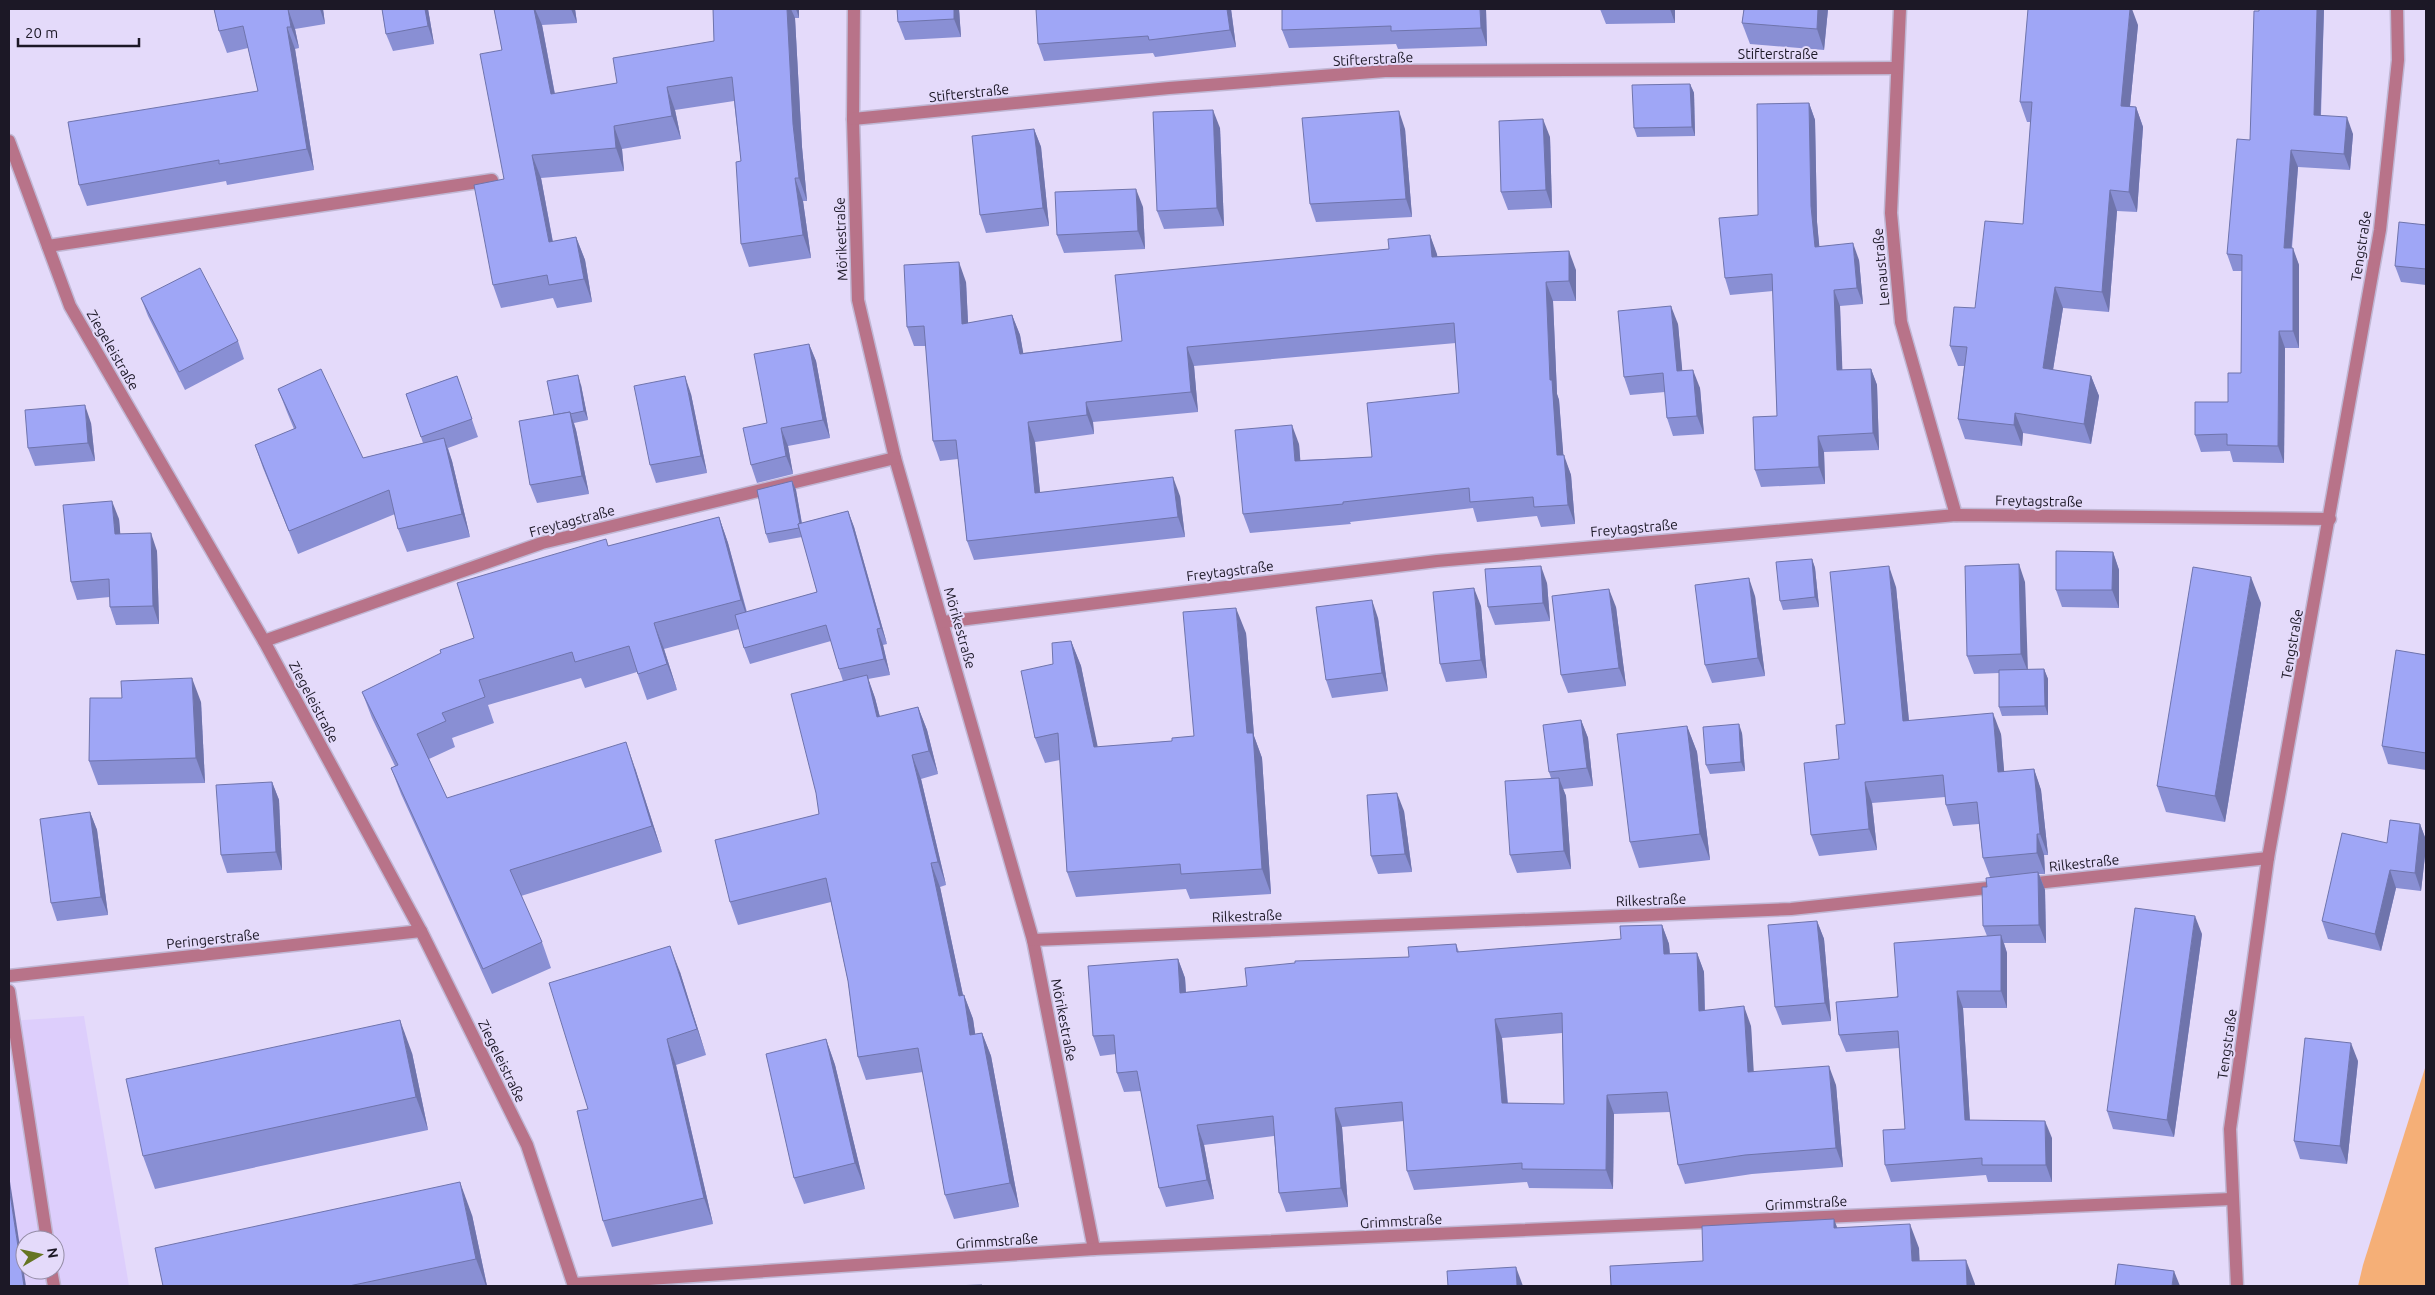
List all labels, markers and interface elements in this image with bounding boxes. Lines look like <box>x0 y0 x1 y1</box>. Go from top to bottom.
scale bar <box>18 15 139 47</box>
text: 20 m <box>25 24 58 41</box>
street label: Stifterstraße <box>1738 46 1818 62</box>
street label: Stifterstraße <box>1332 49 1414 69</box>
street label: Stifterstraße <box>928 81 1010 105</box>
street label: Mörikestraße <box>832 197 850 281</box>
street label: Tengstraße <box>2348 210 2374 282</box>
street label: Lenaustraße <box>1870 227 1892 307</box>
street label: Ziegeleistraße <box>84 307 142 393</box>
street label: Freytagstraße <box>1995 492 2083 510</box>
street label: Freytagstraße <box>527 502 617 540</box>
street label: Freytagstraße <box>1590 516 1678 540</box>
street label: Freytagstraße <box>1185 558 1275 584</box>
street label: Mörikestraße <box>941 585 979 671</box>
street label: Tengstraße <box>2278 608 2306 680</box>
street label: Ziegeleistraße <box>286 659 342 745</box>
street label: Rilkestraße <box>2048 851 2120 875</box>
street label: Rilkestraße <box>1615 891 1687 909</box>
street label: Rilkestraße <box>1211 907 1283 925</box>
street label: Peringerstraße <box>165 926 261 952</box>
street label: Mörikestraße <box>1048 977 1080 1063</box>
street label: Tengstraße <box>2214 1008 2240 1080</box>
street label: Ziegeleistraße <box>475 1017 529 1105</box>
street label: Grimmstraße <box>1764 1193 1848 1213</box>
street label: Grimmstraße <box>1359 1211 1443 1231</box>
north arrow <box>15 1230 65 1280</box>
street label: Grimmstraße <box>955 1230 1039 1252</box>
text: N <box>44 1247 62 1259</box>

